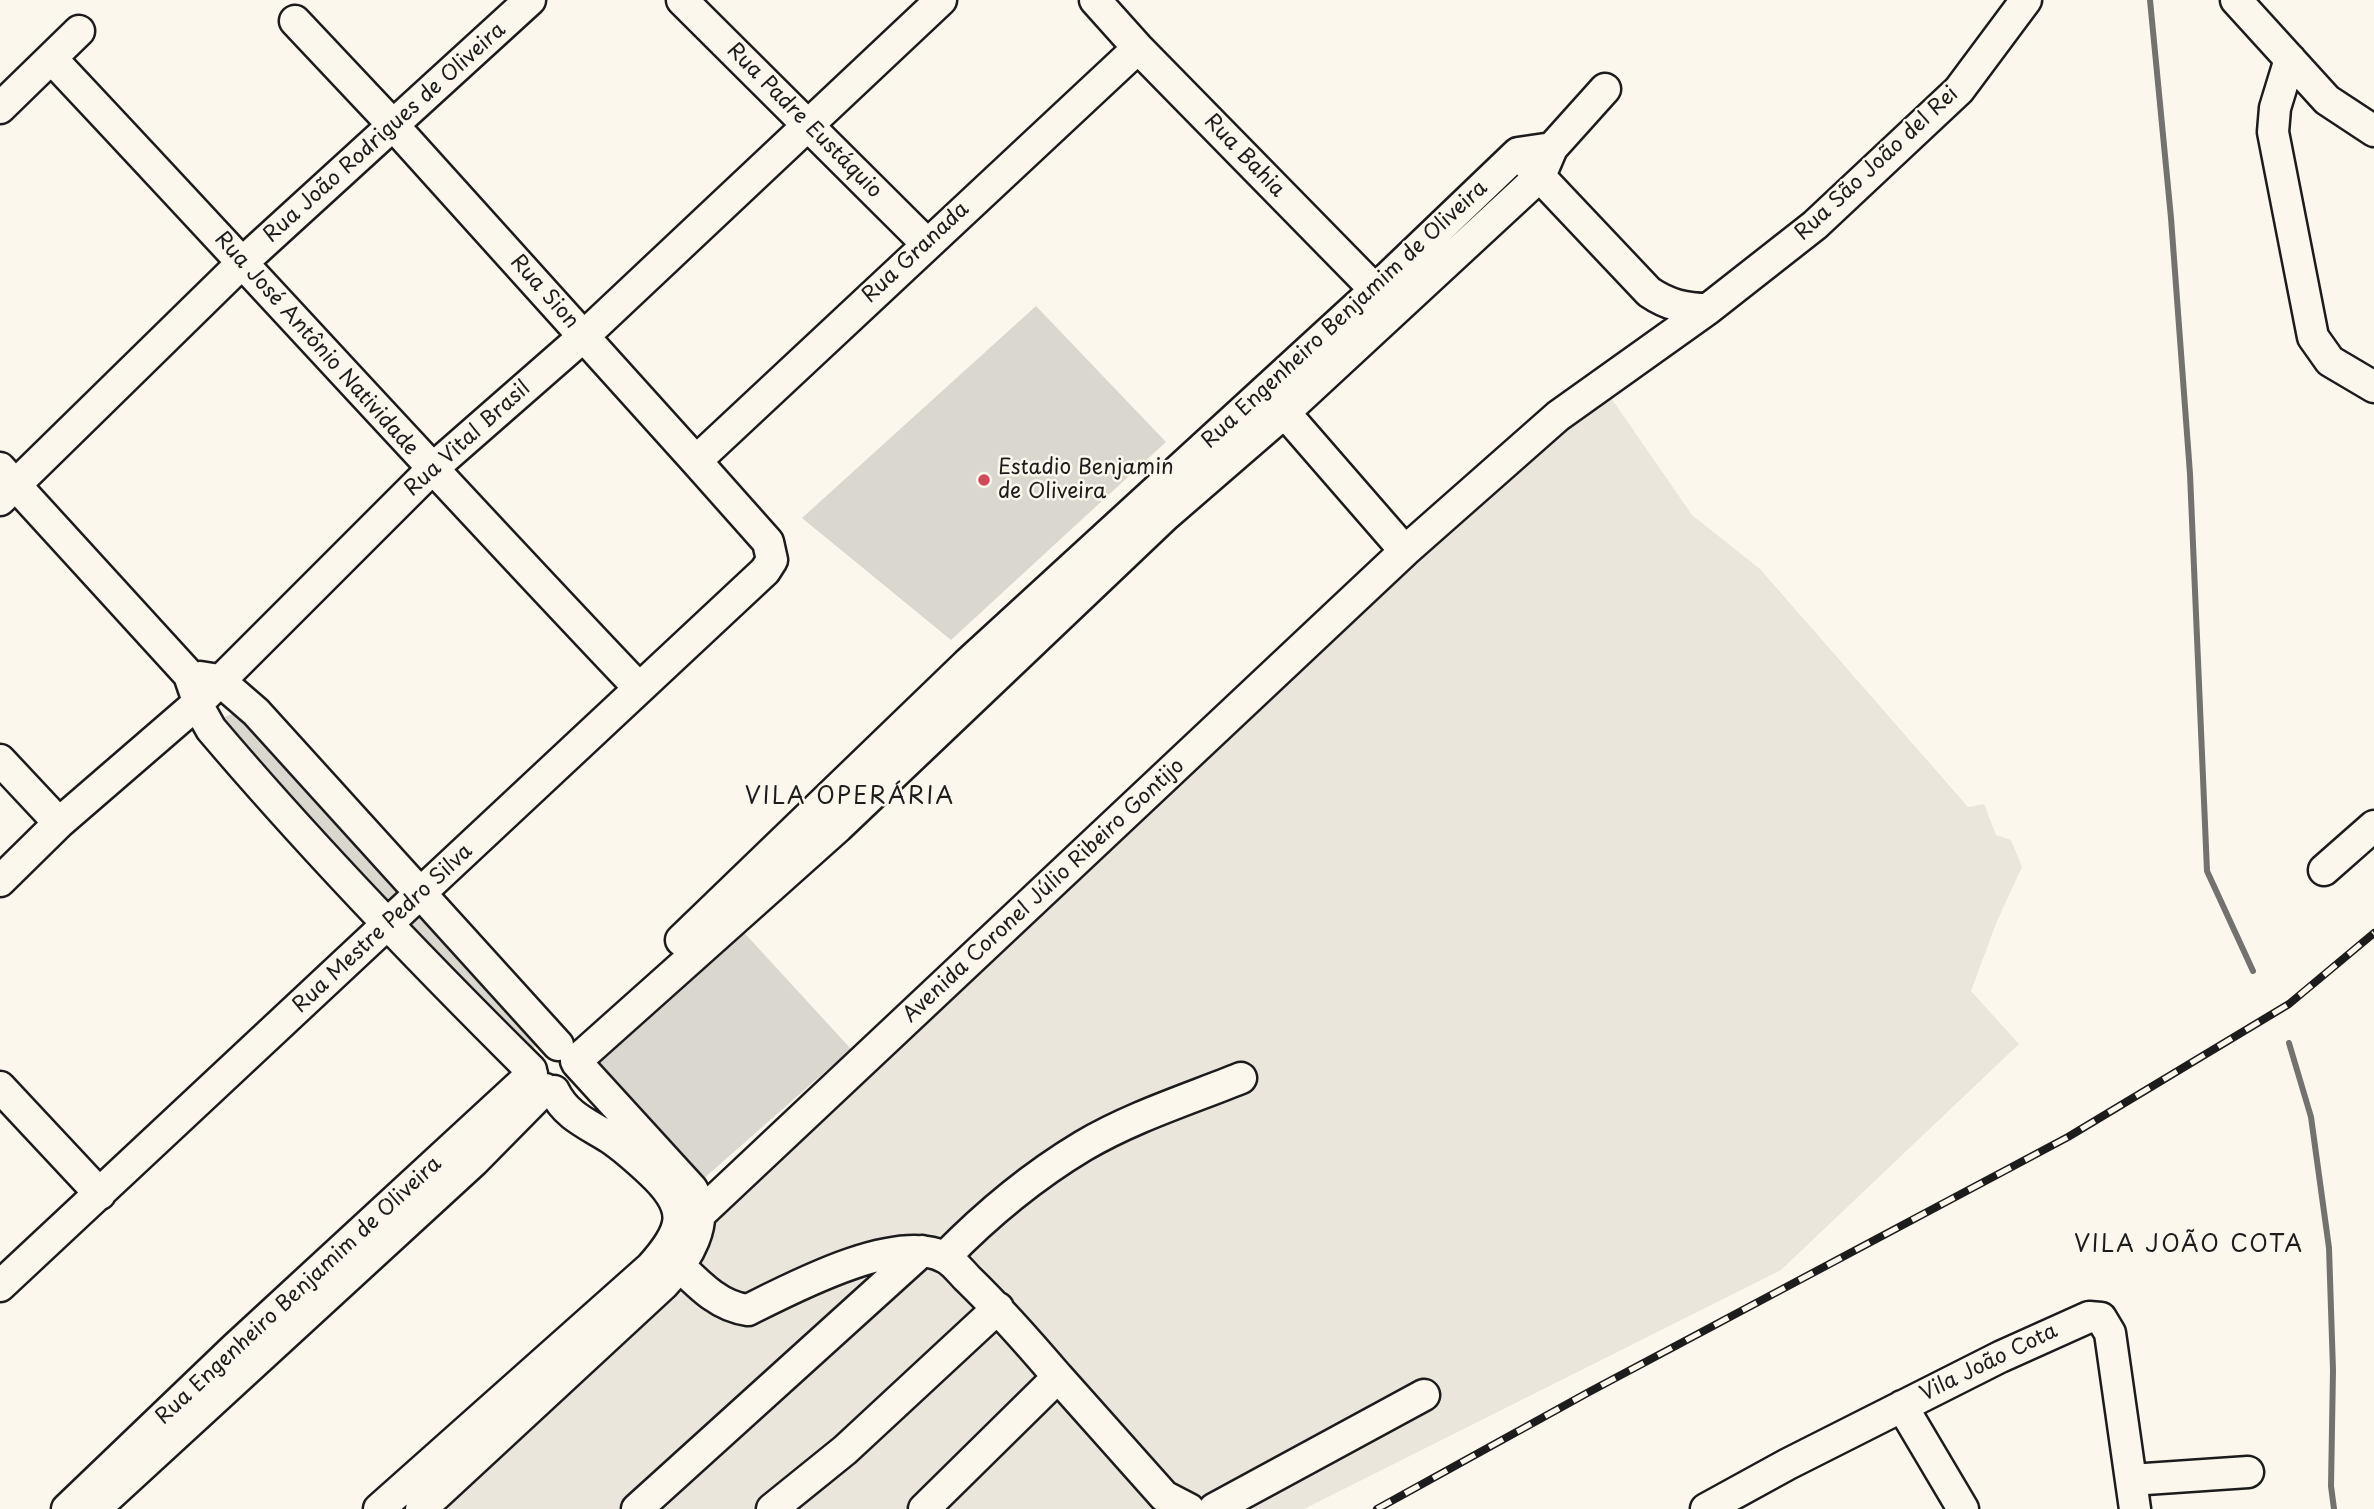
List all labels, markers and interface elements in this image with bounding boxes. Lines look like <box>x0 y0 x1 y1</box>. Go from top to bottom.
street label: Rua João Rodrigues de Oliveira <box>259 18 511 248</box>
street label: Rua Padre Eustáquio <box>721 38 887 204</box>
street label: Rua São João del Rei <box>1790 82 1964 246</box>
street label: Rua Bahia <box>1198 109 1290 203</box>
street label: Rua Engenheiro Benjamim de Oliveira <box>1197 176 1493 454</box>
street label: Rua Granada <box>857 197 975 309</box>
street label: Rua José Antônio Natividade <box>209 227 423 461</box>
street label: Rua Sion <box>504 250 584 334</box>
street label: Rua Vital Brasil <box>400 376 536 502</box>
place label: Estadio Benjamin de Oliveira <box>998 455 1174 505</box>
marker: Estadio Benjamin de Oliveira <box>976 472 992 488</box>
street label: Avenida Coronel Júlio Ribeiro Gontijo <box>898 754 1190 1028</box>
district label: VILA OPERÁRIA <box>748 784 952 812</box>
street label: Rua Mestre Pedro Silva <box>288 839 478 1019</box>
street label: Rua Engenheiro Benjamim de Oliveira <box>151 1152 447 1430</box>
district label: VILA JOÃO COTA <box>2077 1232 2301 1260</box>
street label: Vila João Cota <box>1916 1319 2062 1407</box>

